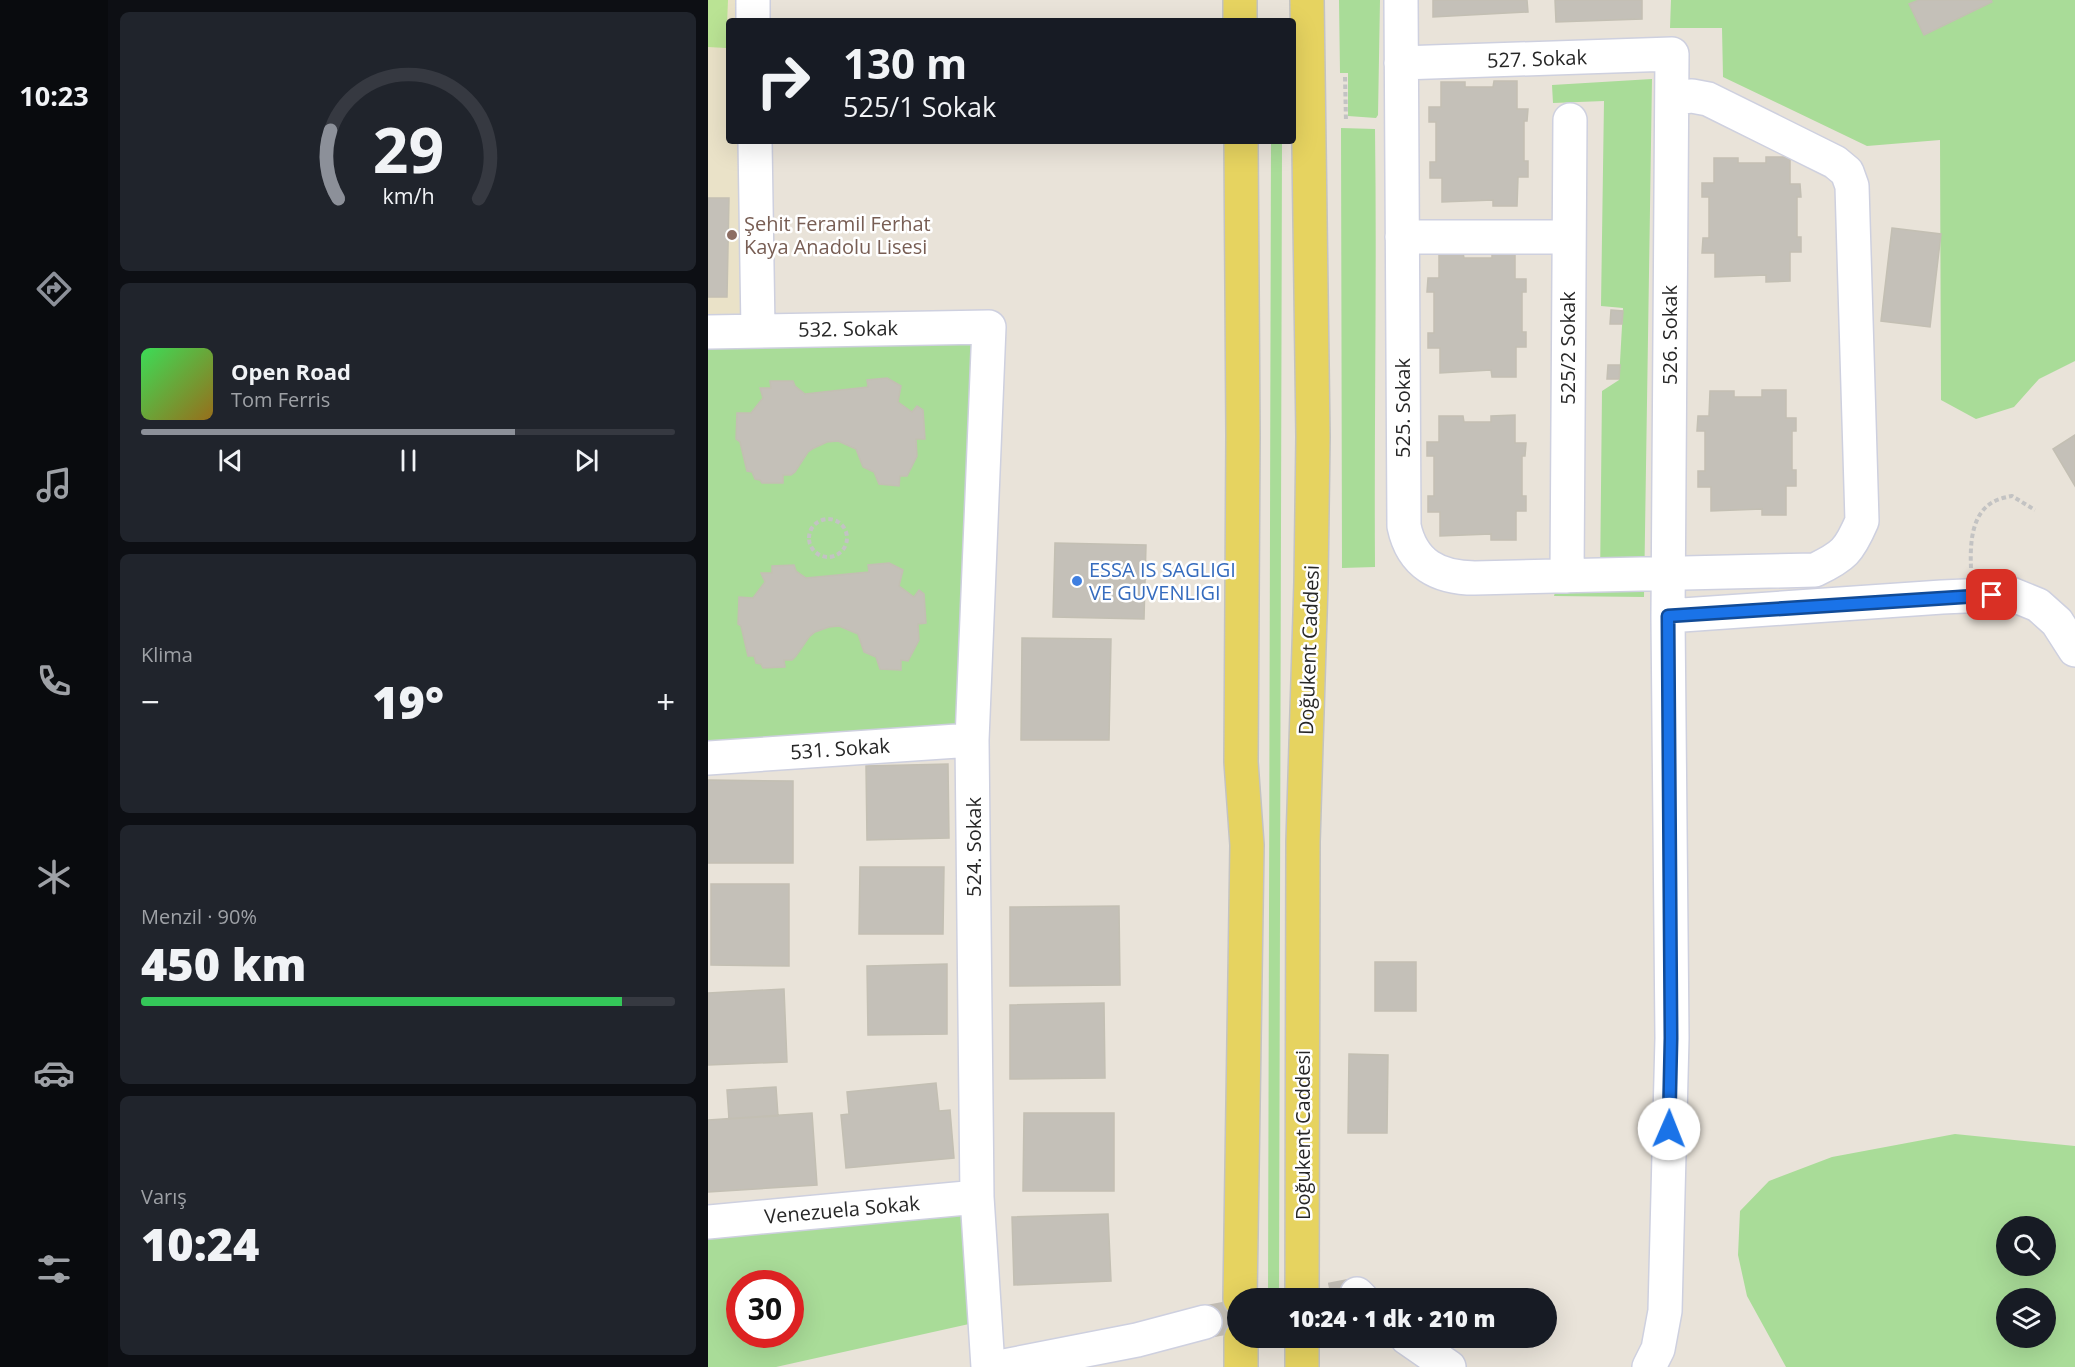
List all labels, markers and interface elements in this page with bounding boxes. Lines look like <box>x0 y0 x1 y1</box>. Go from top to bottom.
text: 130 m <box>843 34 967 91</box>
icon: right <box>744 42 822 120</box>
street label: 527. Sokak <box>1487 43 1588 74</box>
text: 10:23 <box>19 77 89 114</box>
text: 525/1 Sokak <box>843 88 996 125</box>
text: 29 <box>372 106 444 191</box>
text: km/h <box>382 181 434 210</box>
place label: Şehit Feramil Ferhat Kaya Anadolu Lisesi <box>744 210 931 260</box>
marker: Şehit Feramil Ferhat Kaya Anadolu Lisesi <box>725 228 739 242</box>
icon: directions <box>33 268 75 310</box>
street label: 526. Sokak <box>1656 285 1683 385</box>
street label: 525/2 Sokak <box>1554 291 1581 405</box>
street label: 532. Sokak <box>798 314 899 343</box>
text: Open Road <box>231 356 351 386</box>
street label: 525. Sokak <box>1389 358 1416 458</box>
text: Tom Ferris <box>231 386 330 413</box>
icon: previous <box>214 444 247 477</box>
icon: pause <box>392 444 425 477</box>
icon: next <box>570 444 603 477</box>
icon: music <box>33 464 75 506</box>
place label: ESSA IS SAGLIGI VE GUVENLIGI <box>1089 556 1236 606</box>
street label: Doğukent Caddesi <box>1292 565 1325 735</box>
pin <box>1966 569 2017 620</box>
marker: ESSA IS SAGLIGI VE GUVENLIGI <box>1070 574 1084 588</box>
icon: arrive <box>1975 578 2008 611</box>
text: Klima <box>141 641 193 668</box>
icon: phone <box>33 660 75 702</box>
text: 19° <box>372 671 444 732</box>
text: − <box>141 679 160 724</box>
text: + <box>656 679 675 724</box>
street label: 531. Sokak <box>789 732 891 765</box>
street label: 524. Sokak <box>960 797 987 897</box>
icon: climate <box>33 856 75 898</box>
text: Menzil · 90% <box>141 903 257 930</box>
text: 450 km <box>141 933 306 994</box>
street label: Doğukent Caddesi <box>1289 1050 1316 1220</box>
icon: car <box>33 1052 75 1094</box>
position arrow <box>1637 1097 1701 1161</box>
text: Varış <box>141 1183 187 1210</box>
street label: Venezuela Sokak <box>763 1189 921 1230</box>
text: 10:24 <box>141 1213 259 1274</box>
map controls <box>1996 1216 2056 1348</box>
button: search <box>1996 1216 2056 1276</box>
icon: filters <box>33 1248 75 1290</box>
speed limit sign: 30 <box>726 1270 804 1348</box>
button: layers <box>1996 1288 2056 1348</box>
text: 10:24 · 1 dk · 210 m <box>1288 1303 1496 1333</box>

